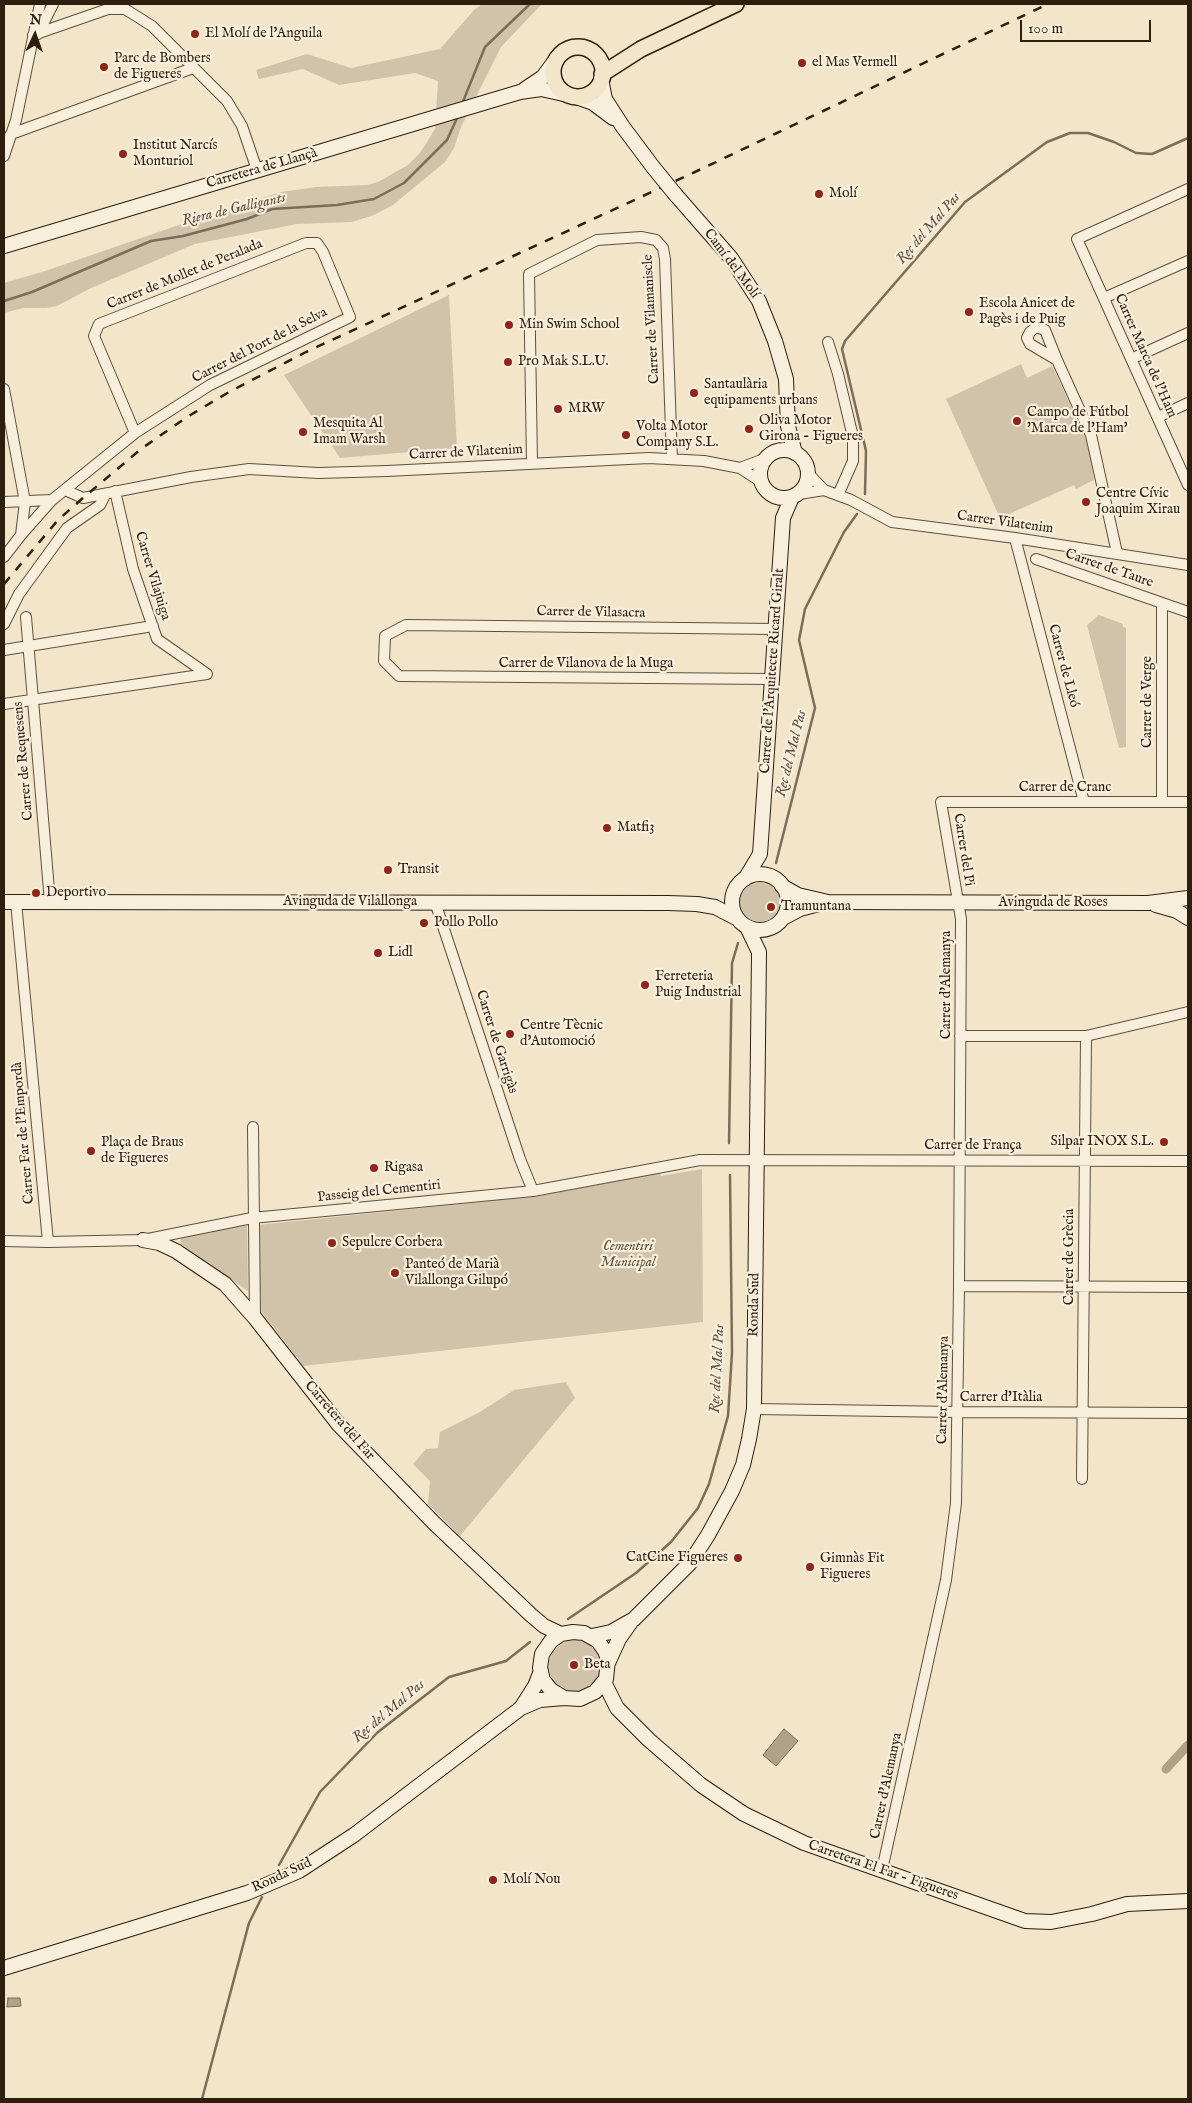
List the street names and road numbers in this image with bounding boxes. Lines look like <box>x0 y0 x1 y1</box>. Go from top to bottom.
street label: Carretera de Llançà <box>205 145 319 193</box>
street label: Camí del Molí <box>699 226 763 302</box>
street label: Carrer de Mollet de Peralada <box>105 236 265 314</box>
street label: Carrer de Vilamaniscle <box>640 254 664 384</box>
street label: Carrer Marca de l'Ham <box>1110 291 1180 421</box>
street label: Carrer del Port de la Selva <box>190 305 330 387</box>
street label: Carrer de Vilatenim <box>409 442 523 464</box>
street label: Carrer Vilatenim <box>956 508 1054 538</box>
street label: Carrer Vilajuiga <box>131 530 173 622</box>
street label: Carrer de Taure <box>1063 546 1155 592</box>
street label: Carrer de l'Arquitecte Ricard Giralt <box>757 568 789 774</box>
street label: Carrer de Vilasacra <box>536 604 646 622</box>
street label: Carrer de Lleó <box>1044 622 1082 710</box>
street label: Carrer de Vilanova de la Muga <box>499 656 673 672</box>
street label: Carrer de Verge <box>1140 656 1156 748</box>
street label: Carrer de Requesens <box>10 701 38 821</box>
street label: Carrer de Cranc <box>1019 780 1111 796</box>
street label: Carrer del Pi <box>949 812 977 888</box>
street label: Avinguda de Vilallonga <box>283 894 417 910</box>
street label: Avinguda de Roses <box>998 895 1108 911</box>
street label: Carrer d'Alemanya <box>939 931 955 1039</box>
street label: Carrer de Garrigàs <box>471 988 521 1096</box>
street label: Carrer Far de l'Empordà <box>9 1061 39 1205</box>
street label: Carrer de França <box>924 1138 1022 1154</box>
street label: Passeig del Cementiri <box>316 1177 442 1207</box>
street label: Carrer de Grècia <box>1062 1209 1078 1305</box>
street label: Ronda Sud <box>746 1273 764 1337</box>
street label: Carrer d'Alemanya <box>935 1336 953 1444</box>
street label: Carretera del Far <box>300 1378 378 1464</box>
street label: Carrer d'Itàlia <box>960 1390 1042 1406</box>
street label: Carrer d'Alemanya <box>868 1731 906 1841</box>
street label: Carretera El Far - Figueres <box>806 1837 960 1905</box>
street label: Ronda Sud <box>249 1855 315 1897</box>

